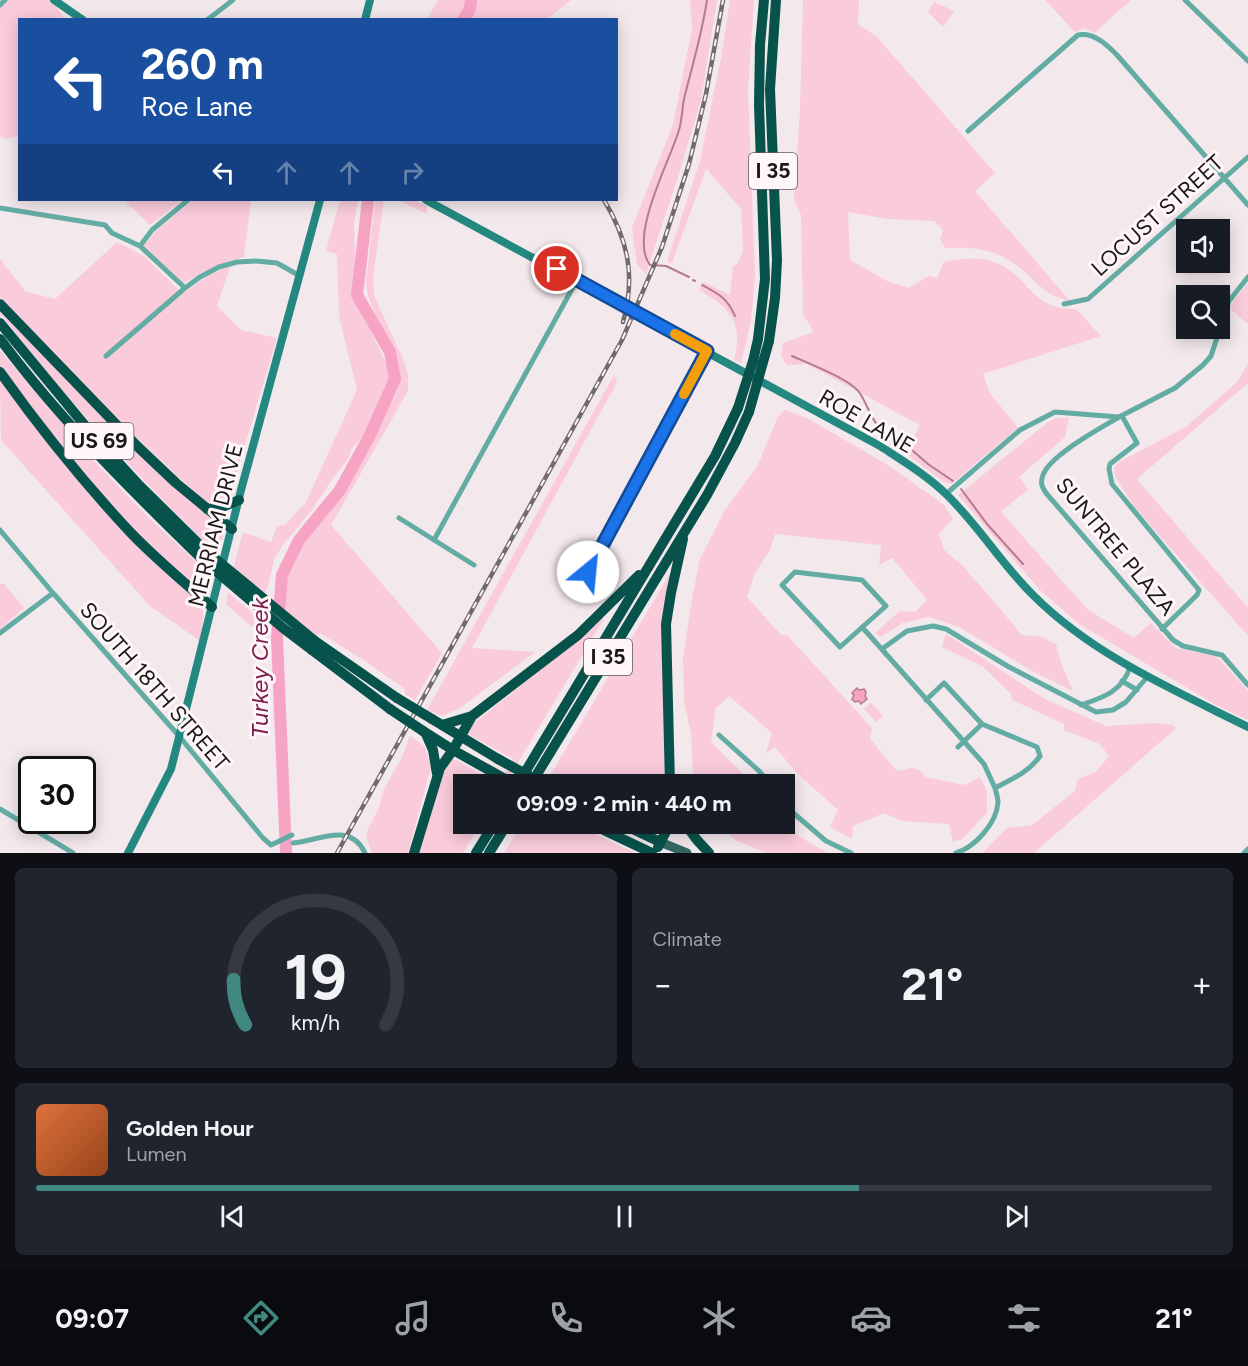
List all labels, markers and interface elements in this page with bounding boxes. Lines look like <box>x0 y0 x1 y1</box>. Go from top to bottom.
text: 260 m <box>141 39 264 90</box>
icon: left <box>42 42 120 120</box>
text: Roe Lane <box>141 90 253 123</box>
street label: LOCUST STREET <box>1086 149 1229 282</box>
road number: I 35 <box>749 153 797 189</box>
icon: left <box>207 156 240 189</box>
icon: ahead <box>270 156 303 189</box>
icon: ahead <box>333 156 366 189</box>
icon: right <box>396 156 429 189</box>
map controls <box>1176 219 1230 339</box>
button: sound <box>1176 219 1230 273</box>
pin <box>531 243 582 294</box>
icon: arrive <box>540 252 573 285</box>
button: search <box>1176 285 1230 339</box>
street label: ROE LANE <box>814 383 919 460</box>
road number: US 69 <box>64 423 134 459</box>
street label: MERRIAM DRIVE <box>182 441 249 610</box>
street label: SUNTREE PLAZA <box>1050 472 1181 621</box>
position arrow <box>556 540 620 604</box>
street label: SOUTH 18TH STREET <box>74 597 235 776</box>
water label: Turkey Creek <box>245 597 274 738</box>
road number: I 35 <box>584 639 632 675</box>
speed limit sign: 30 <box>18 756 96 834</box>
text: 09:09 · 2 min · 440 m <box>517 790 732 817</box>
text: Climate <box>653 927 722 951</box>
text: 19 <box>284 940 347 1015</box>
text: 21° <box>901 957 963 1011</box>
text: − <box>653 965 673 1004</box>
text: + <box>1191 965 1212 1004</box>
text: km/h <box>291 1010 340 1035</box>
text: Golden Hour <box>126 1115 254 1142</box>
text: Lumen <box>126 1142 187 1166</box>
icon: previous <box>216 1200 249 1233</box>
icon: pause <box>608 1200 641 1233</box>
icon: next <box>1000 1200 1033 1233</box>
icon: directions <box>240 1297 282 1339</box>
icon: music <box>392 1297 434 1339</box>
icon: phone <box>545 1297 587 1339</box>
icon: climate <box>698 1297 740 1339</box>
icon: car <box>850 1297 892 1339</box>
icon: filters <box>1003 1297 1045 1339</box>
text: 09:07 <box>55 1302 129 1335</box>
text: 21° <box>1155 1302 1193 1335</box>

